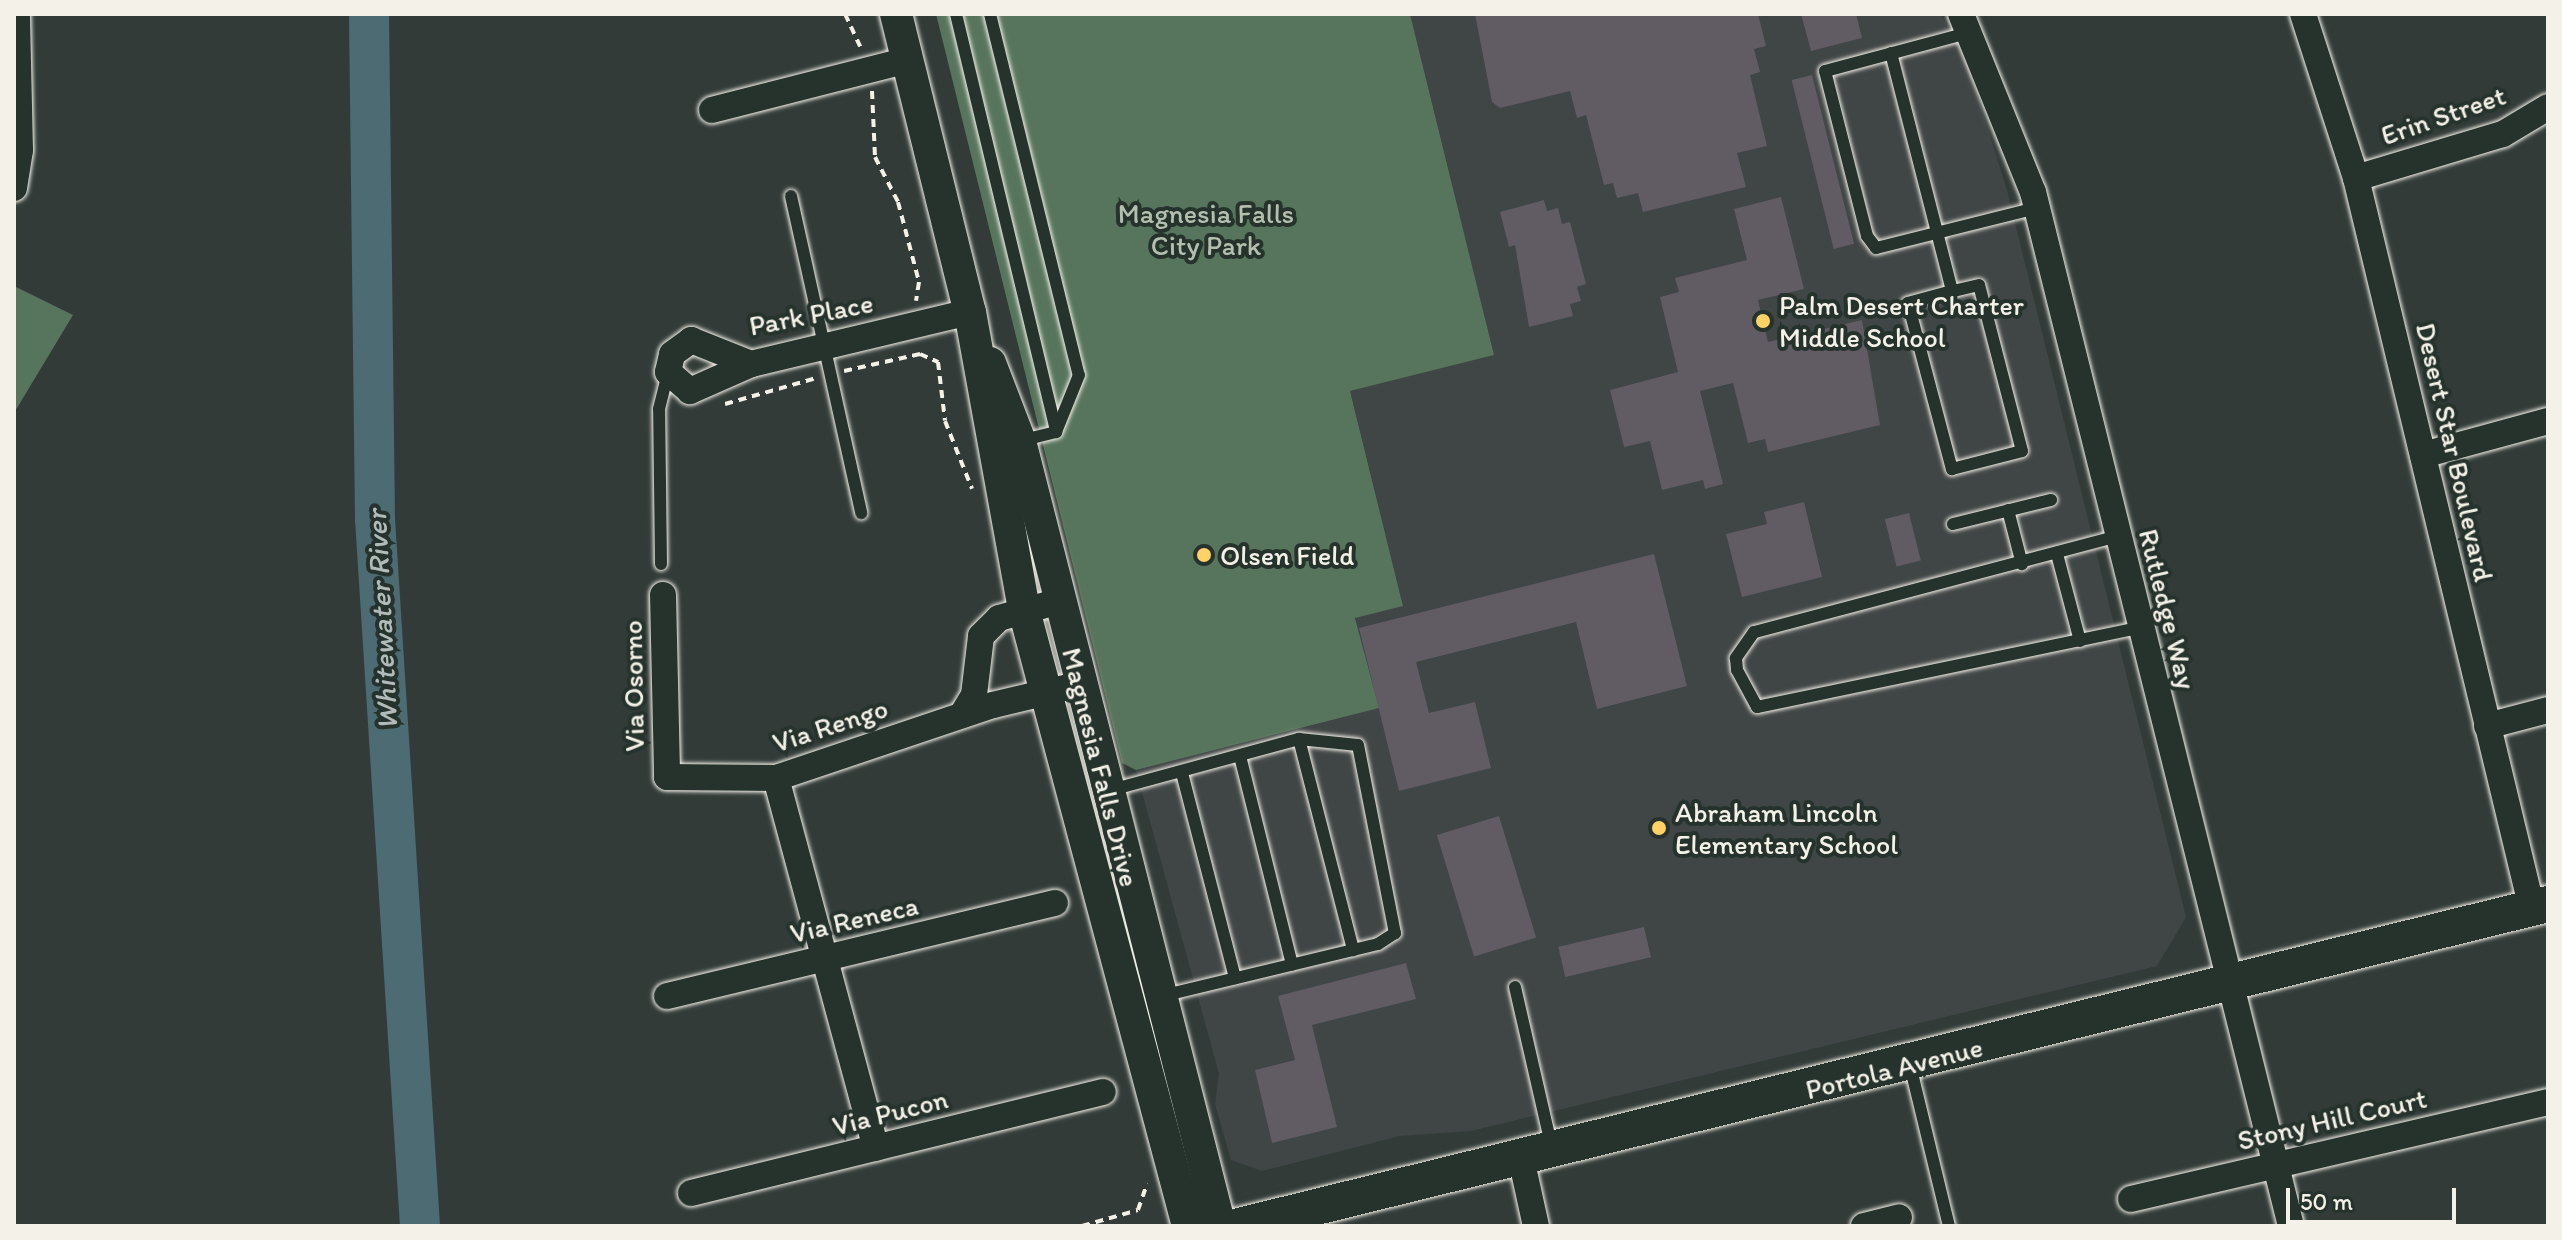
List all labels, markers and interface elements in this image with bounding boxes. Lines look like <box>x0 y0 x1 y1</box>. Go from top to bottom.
street label: Erin Street <box>2377 78 2509 152</box>
park label: Magnesia Falls City Park <box>1118 196 1294 262</box>
street label: Park Place <box>746 285 876 343</box>
place label: Palm Desert Charter Middle School <box>1779 288 2024 354</box>
marker: Palm Desert Charter Middle School <box>1754 312 1772 330</box>
street label: Desert Star Boulevard <box>2409 319 2501 585</box>
water label: Whitewater River <box>358 509 406 731</box>
street label: Rutledge Way <box>2132 525 2204 693</box>
place label: Olsen Field <box>1220 538 1354 572</box>
marker: Olsen Field <box>1195 546 1213 564</box>
street label: Via Osorno <box>615 620 651 752</box>
street label: Magnesia Falls Drive <box>1055 644 1147 890</box>
street label: Via Rengo <box>769 691 891 759</box>
place label: Abraham Lincoln Elementary School <box>1675 795 1898 861</box>
marker: Abraham Lincoln Elementary School <box>1650 819 1668 837</box>
street label: Via Reneca <box>787 888 921 950</box>
street label: Portola Avenue <box>1802 1030 1986 1106</box>
street label: Via Pucon <box>829 1081 951 1143</box>
street label: Stony Hill Court <box>2234 1081 2430 1157</box>
scale bar <box>2290 1172 2460 1222</box>
text: 50 m <box>2300 1187 2353 1216</box>

